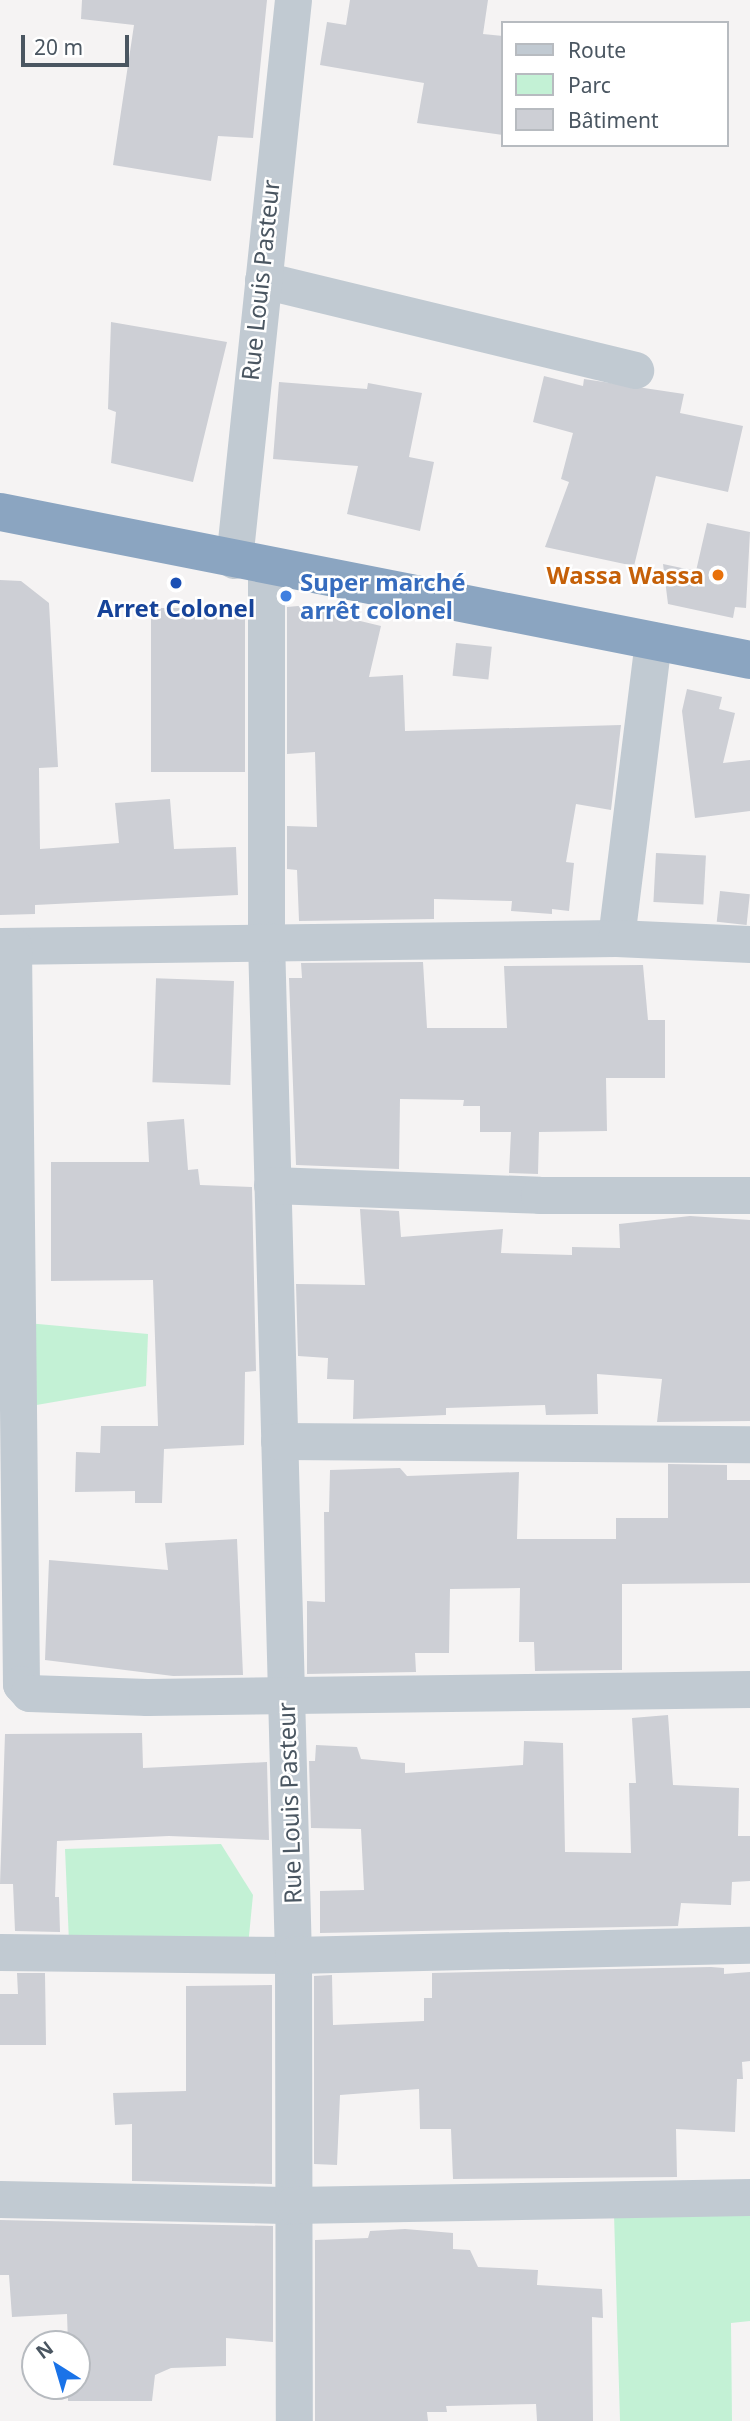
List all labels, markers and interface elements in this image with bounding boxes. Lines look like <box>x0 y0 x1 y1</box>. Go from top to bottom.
scale bar <box>24 21 133 65</box>
legend <box>502 21 729 147</box>
text: 20 m <box>34 33 83 61</box>
text: Route <box>568 36 626 64</box>
text: Parc <box>568 71 611 99</box>
text: Bâtiment <box>568 106 658 134</box>
street label: Rue Louis Pasteur <box>235 178 285 382</box>
place label: Wassa Wassa <box>547 561 704 589</box>
marker: Wassa Wassa <box>710 567 726 583</box>
place label: Super marché arrêt colonel <box>300 568 466 624</box>
marker: Arret Colonel <box>168 575 184 591</box>
marker: Super marché arrêt colonel <box>278 588 294 604</box>
place label: Arret Colonel <box>97 594 255 622</box>
street label: Rue Louis Pasteur <box>271 1702 307 1904</box>
north arrow <box>21 2330 91 2400</box>
text: N <box>31 2335 59 2365</box>

